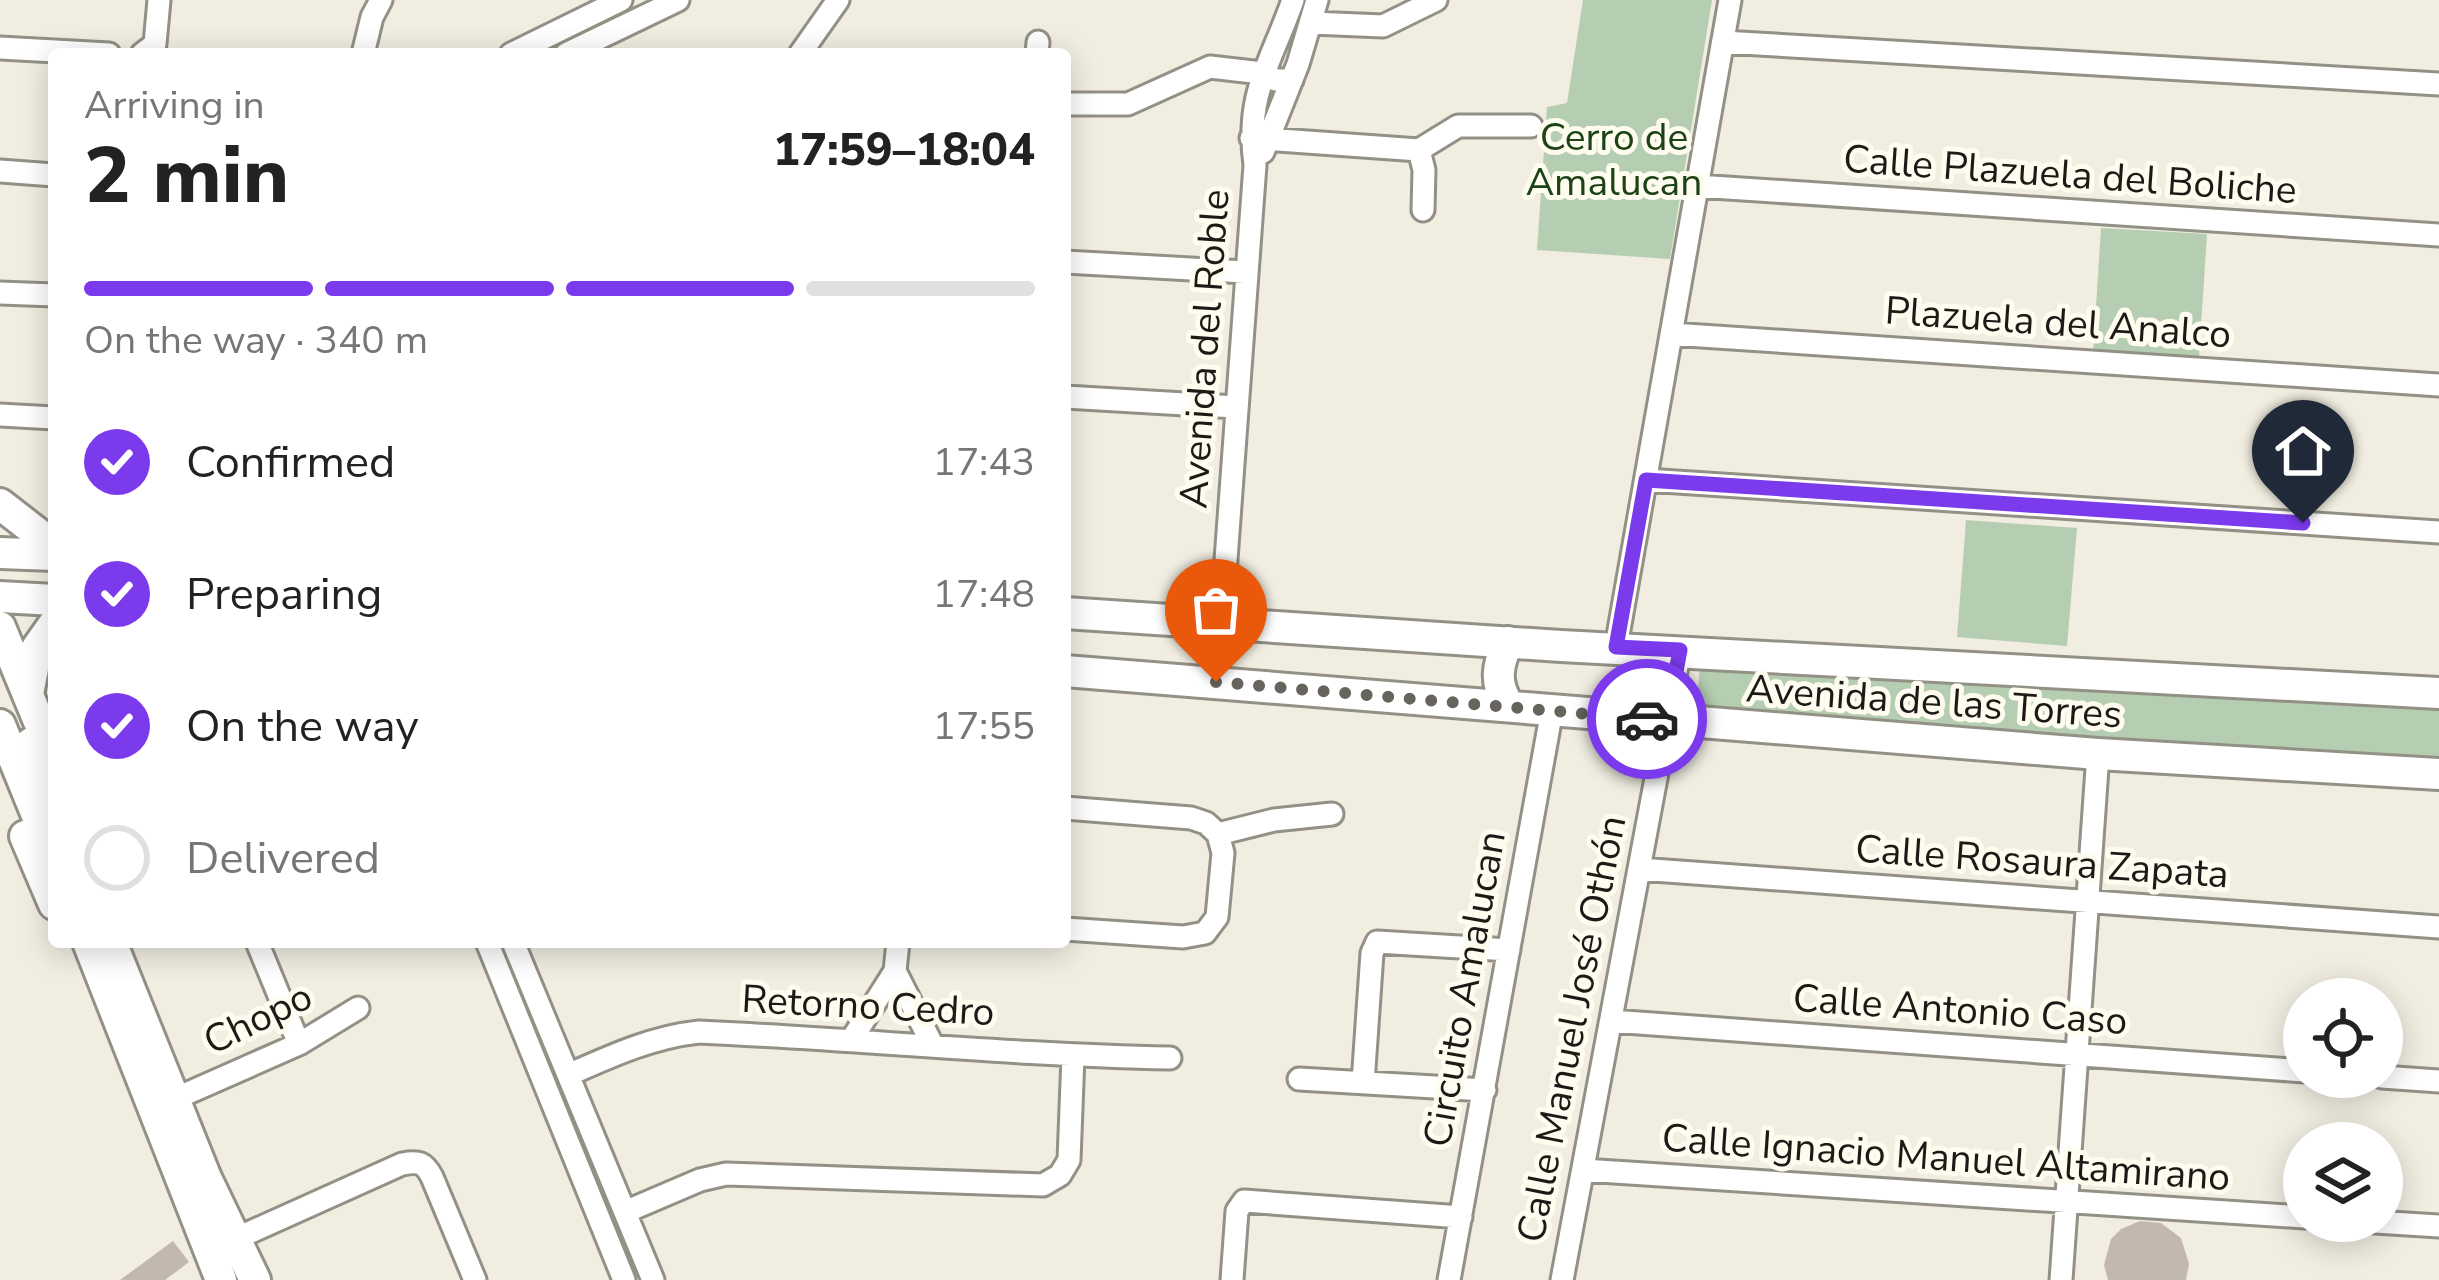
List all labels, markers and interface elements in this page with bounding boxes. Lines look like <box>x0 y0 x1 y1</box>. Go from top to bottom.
text: Arriving in <box>84 79 265 132</box>
park label: Cerro de Amalucan <box>1526 111 1702 209</box>
text: 17:59–18:04 <box>773 120 1035 181</box>
text: 2 min <box>84 123 289 230</box>
street label: Calle Plazuela del Boliche <box>1841 133 2299 217</box>
street label: Avenida del Roble <box>1167 188 1243 510</box>
street label: Plazuela del Analco <box>1883 284 2233 362</box>
text: On the way · 340 m <box>84 314 428 367</box>
pin <box>2252 400 2354 523</box>
icon: home <box>2270 418 2336 484</box>
icon: check <box>84 429 150 495</box>
text: Confirmed <box>186 432 395 493</box>
text: 17:43 <box>933 436 1035 489</box>
pin <box>1165 559 1267 682</box>
icon: check <box>84 561 150 627</box>
text: Preparing <box>186 564 382 625</box>
text: 17:48 <box>933 568 1035 621</box>
icon: bag <box>1183 577 1249 643</box>
courier <box>1587 659 1707 779</box>
street label: Avenida de las Torres <box>1744 662 2124 742</box>
icon: car <box>1614 686 1680 752</box>
icon: check <box>84 693 150 759</box>
text: On the way <box>186 696 419 757</box>
text: 17:55 <box>933 700 1035 753</box>
street label: Calle Manuel José Othón <box>1505 811 1639 1247</box>
street label: Calle Rosaura Zapata <box>1854 823 2230 901</box>
street label: Circuito Amalucan <box>1411 827 1519 1151</box>
text: Delivered <box>186 828 380 889</box>
street label: Chopo <box>195 970 321 1068</box>
street label: Calle Antonio Caso <box>1791 972 2129 1048</box>
street label: Retorno Cedro <box>740 973 996 1039</box>
map controls <box>2283 978 2403 1242</box>
button: locate <box>2283 978 2403 1098</box>
street label: Calle Ignacio Manuel Altamirano <box>1660 1112 2232 1204</box>
button: layers <box>2283 1122 2403 1242</box>

